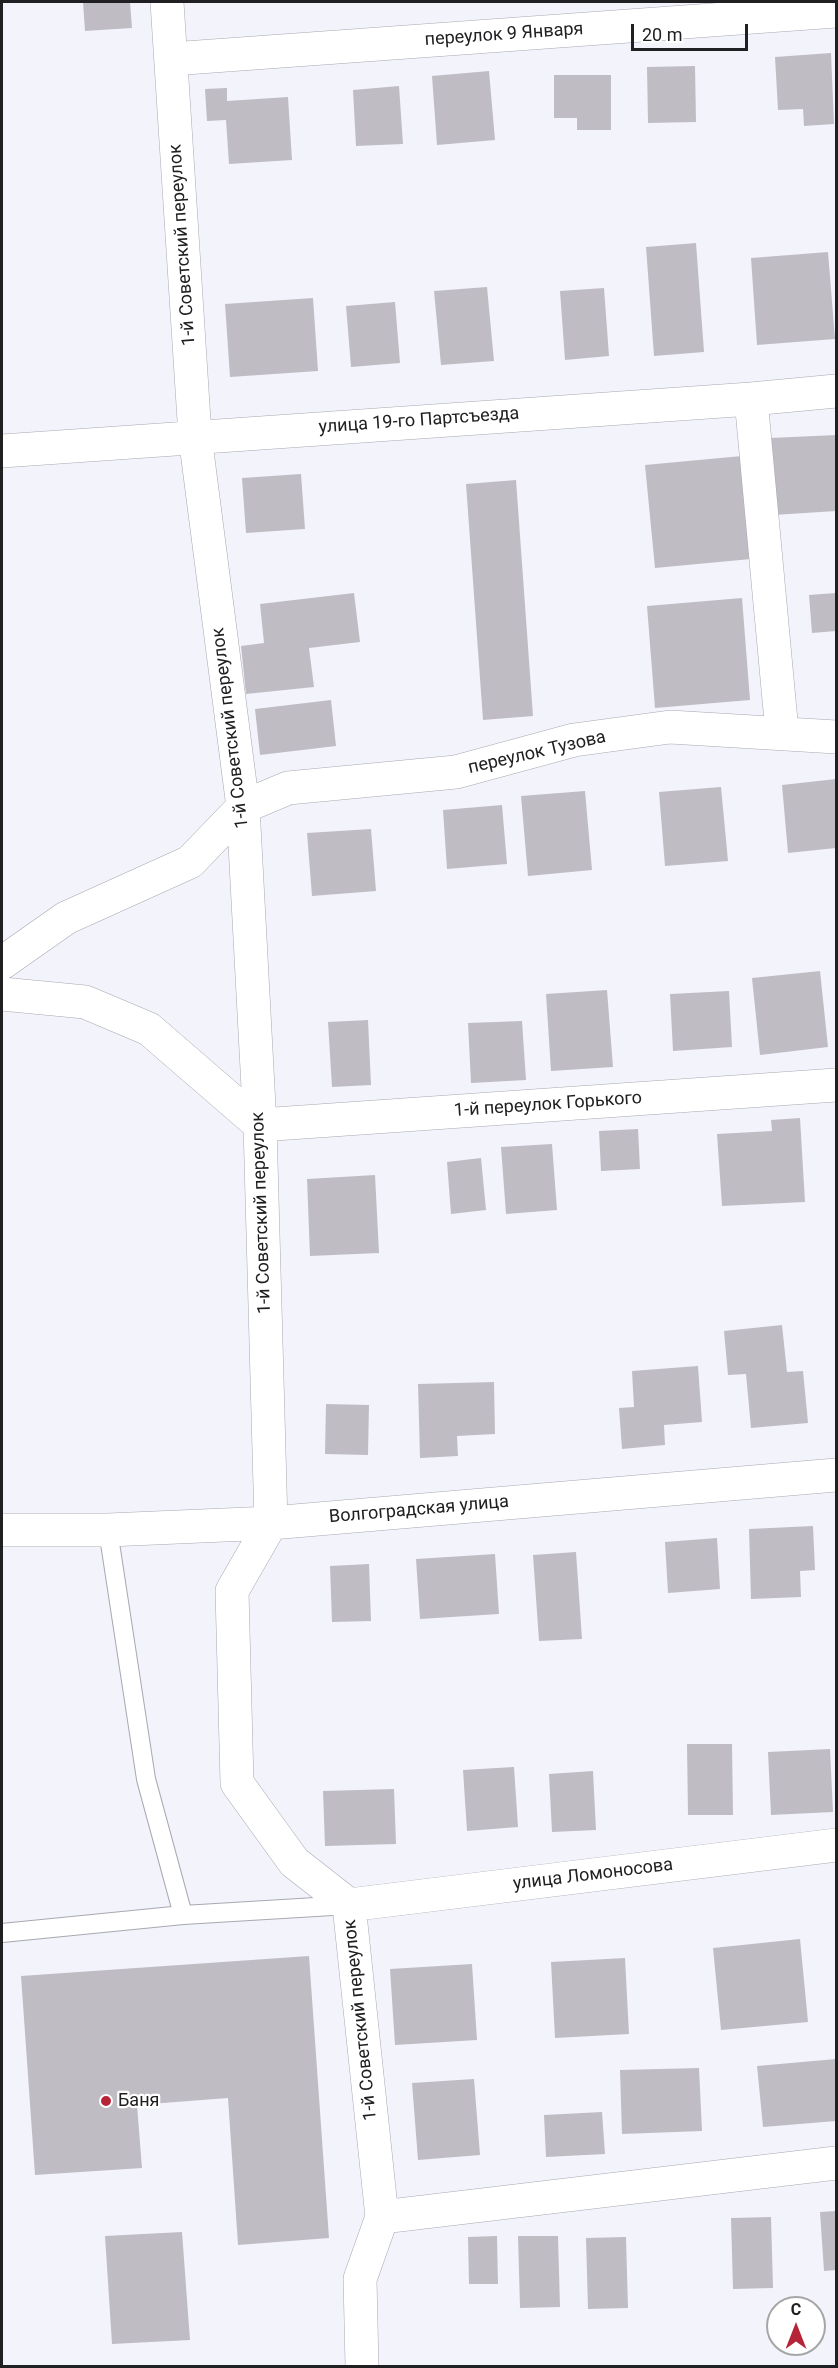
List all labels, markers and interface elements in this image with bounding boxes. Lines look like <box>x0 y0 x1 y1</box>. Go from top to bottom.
scale bar <box>634 12 751 50</box>
street label: переулок 9 Января <box>424 19 584 51</box>
text: 20 m <box>642 24 682 45</box>
street label: 1-й Советский переулок <box>165 143 201 347</box>
street label: улица 19-го Партсъезда <box>318 403 520 439</box>
street label: 1-й Советский переулок <box>208 626 254 830</box>
street label: переулок Тузова <box>466 727 608 779</box>
street label: 1-й переулок Горького <box>453 1088 643 1122</box>
street label: 1-й Советский переулок <box>248 1112 276 1314</box>
street label: Волгоградская улица <box>328 1491 510 1529</box>
street label: улица Ломоносова <box>512 1854 674 1896</box>
street label: 1-й Советский переулок <box>340 1918 382 2122</box>
place label: Баня <box>118 2090 159 2112</box>
marker: Баня <box>99 2094 113 2108</box>
north arrow <box>766 2296 826 2356</box>
text: С <box>791 2300 801 2319</box>

